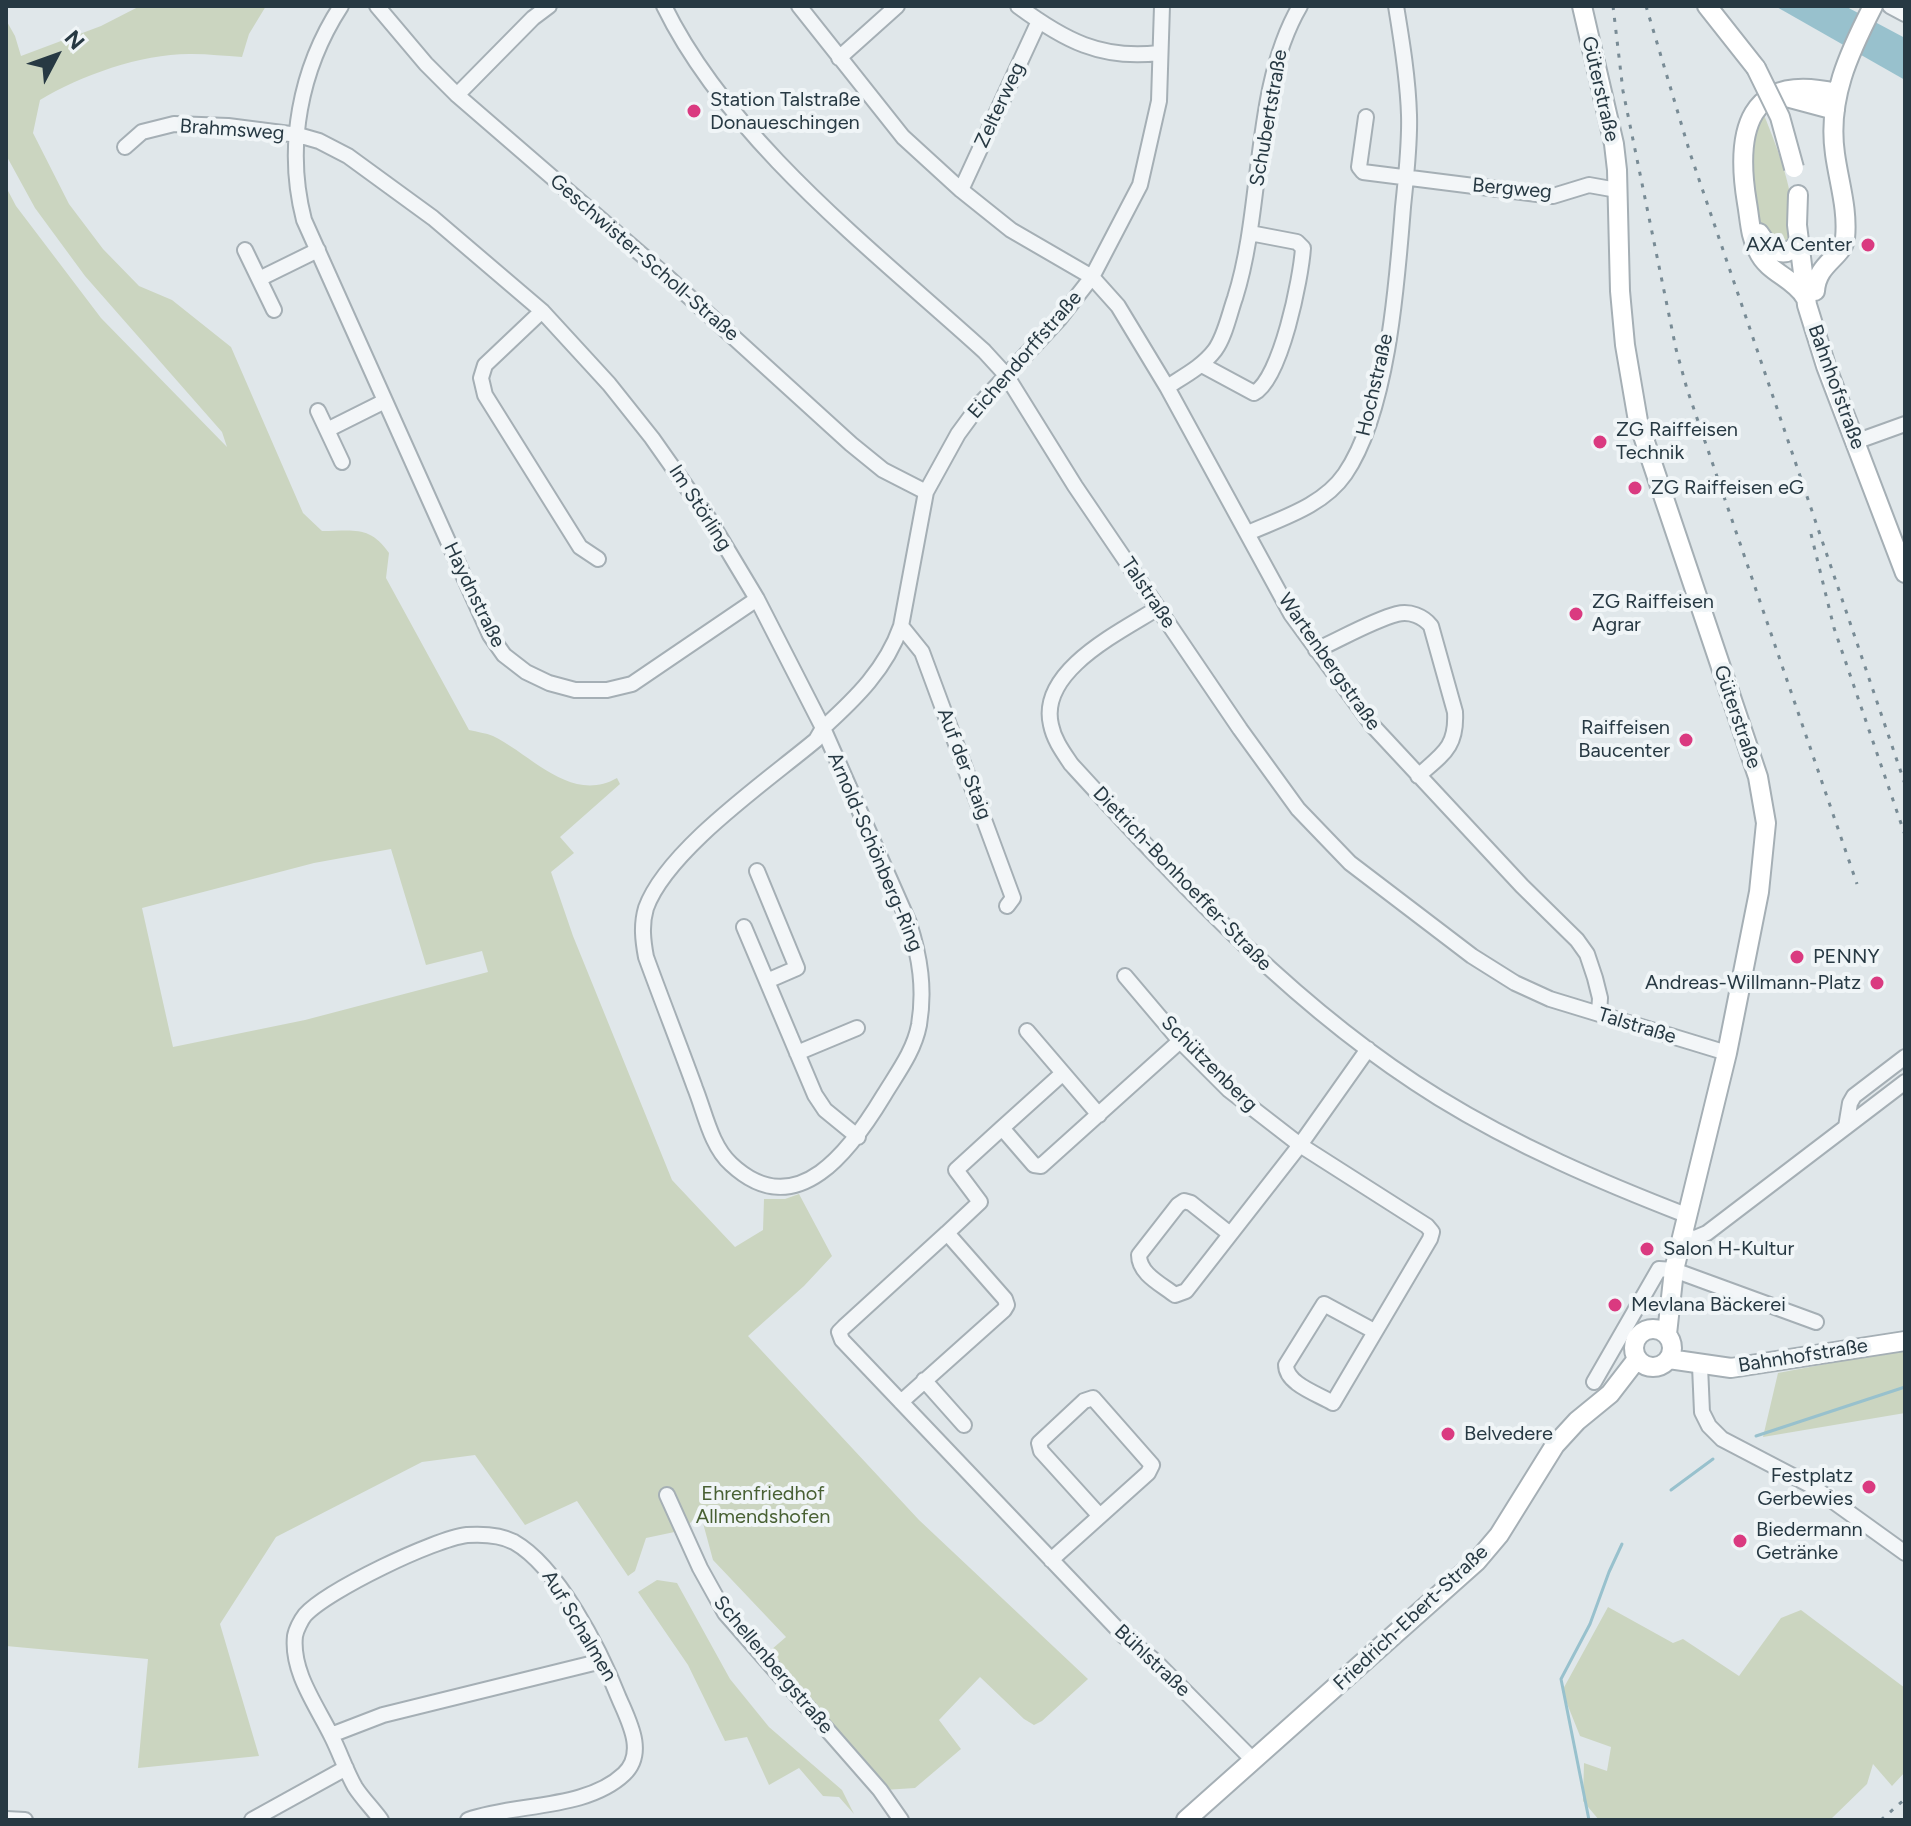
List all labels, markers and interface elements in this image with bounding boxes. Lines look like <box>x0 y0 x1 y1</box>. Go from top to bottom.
north arrow <box>16 16 96 96</box>
text: N <box>59 25 90 55</box>
street label: Güterstraße <box>1576 34 1624 144</box>
street label: Schubertstraße <box>1245 48 1293 188</box>
street label: Zelterweg <box>970 58 1030 152</box>
place label: Station Talstraße Donaueschingen <box>710 88 860 135</box>
marker: Station Talstraße Donaueschingen <box>685 102 703 120</box>
street label: Brahmsweg <box>179 114 285 146</box>
street label: Geschwister-Scholl-Straße <box>545 169 743 347</box>
street label: Bergweg <box>1471 174 1553 204</box>
place label: AXA Center <box>1746 233 1852 257</box>
marker: AXA Center <box>1859 236 1877 254</box>
street label: Eichendorffstraße <box>963 286 1087 424</box>
street label: Bahnhofstraße <box>1802 321 1870 453</box>
street label: Hochstraße <box>1352 331 1398 439</box>
place label: ZG Raiffeisen Technik <box>1616 418 1738 465</box>
marker: ZG Raiffeisen Technik <box>1591 433 1609 451</box>
street label: Im Störling <box>663 461 737 555</box>
place label: ZG Raiffeisen eG <box>1651 476 1804 500</box>
marker: ZG Raiffeisen eG <box>1626 479 1644 497</box>
street label: Haydnstraße <box>438 538 510 652</box>
street label: Talstraße <box>1116 553 1180 633</box>
street label: Wartenbergstraße <box>1273 589 1385 735</box>
place label: ZG Raiffeisen Agrar <box>1592 590 1714 637</box>
marker: ZG Raiffeisen Agrar <box>1567 605 1585 623</box>
street label: Güterstraße <box>1708 662 1766 772</box>
street label: Auf der Staig <box>932 705 996 823</box>
place label: Raiffeisen Baucenter <box>1578 716 1670 763</box>
marker: Raiffeisen Baucenter <box>1677 731 1695 749</box>
street label: Arnold-Schönberg-Ring <box>822 749 928 955</box>
street label: Dietrich-Bonhoeffer-Straße <box>1088 782 1276 976</box>
place label: PENNY <box>1813 945 1879 969</box>
marker: PENNY <box>1788 948 1806 966</box>
place label: Andreas-Willmann-Platz <box>1645 971 1861 995</box>
marker: Andreas-Willmann-Platz <box>1868 974 1886 992</box>
street label: Talstraße <box>1595 1003 1679 1049</box>
street label: Schützenberg <box>1156 1011 1262 1117</box>
place label: Salon H-Kultur <box>1663 1237 1794 1261</box>
marker: Salon H-Kultur <box>1638 1240 1656 1258</box>
place label: Mevlana Bäckerei <box>1631 1293 1786 1317</box>
marker: Mevlana Bäckerei <box>1606 1296 1624 1314</box>
street label: Bahnhofstraße <box>1736 1334 1870 1378</box>
place label: Belvedere <box>1464 1422 1553 1446</box>
marker: Belvedere <box>1439 1425 1457 1443</box>
place label: Festplatz Gerbewies <box>1757 1464 1853 1511</box>
marker: Festplatz Gerbewies <box>1860 1478 1878 1496</box>
park label: Ehrenfriedhof Allmendshofen <box>696 1482 830 1529</box>
place label: Biedermann Getränke <box>1756 1518 1863 1565</box>
marker: Biedermann Getränke <box>1731 1532 1749 1550</box>
street label: Friedrich-Ebert-Straße <box>1329 1540 1493 1696</box>
street label: Auf Schalmen <box>537 1566 621 1686</box>
street label: Schellenbergstraße <box>708 1591 838 1739</box>
street label: Bühlstraße <box>1109 1620 1195 1702</box>

